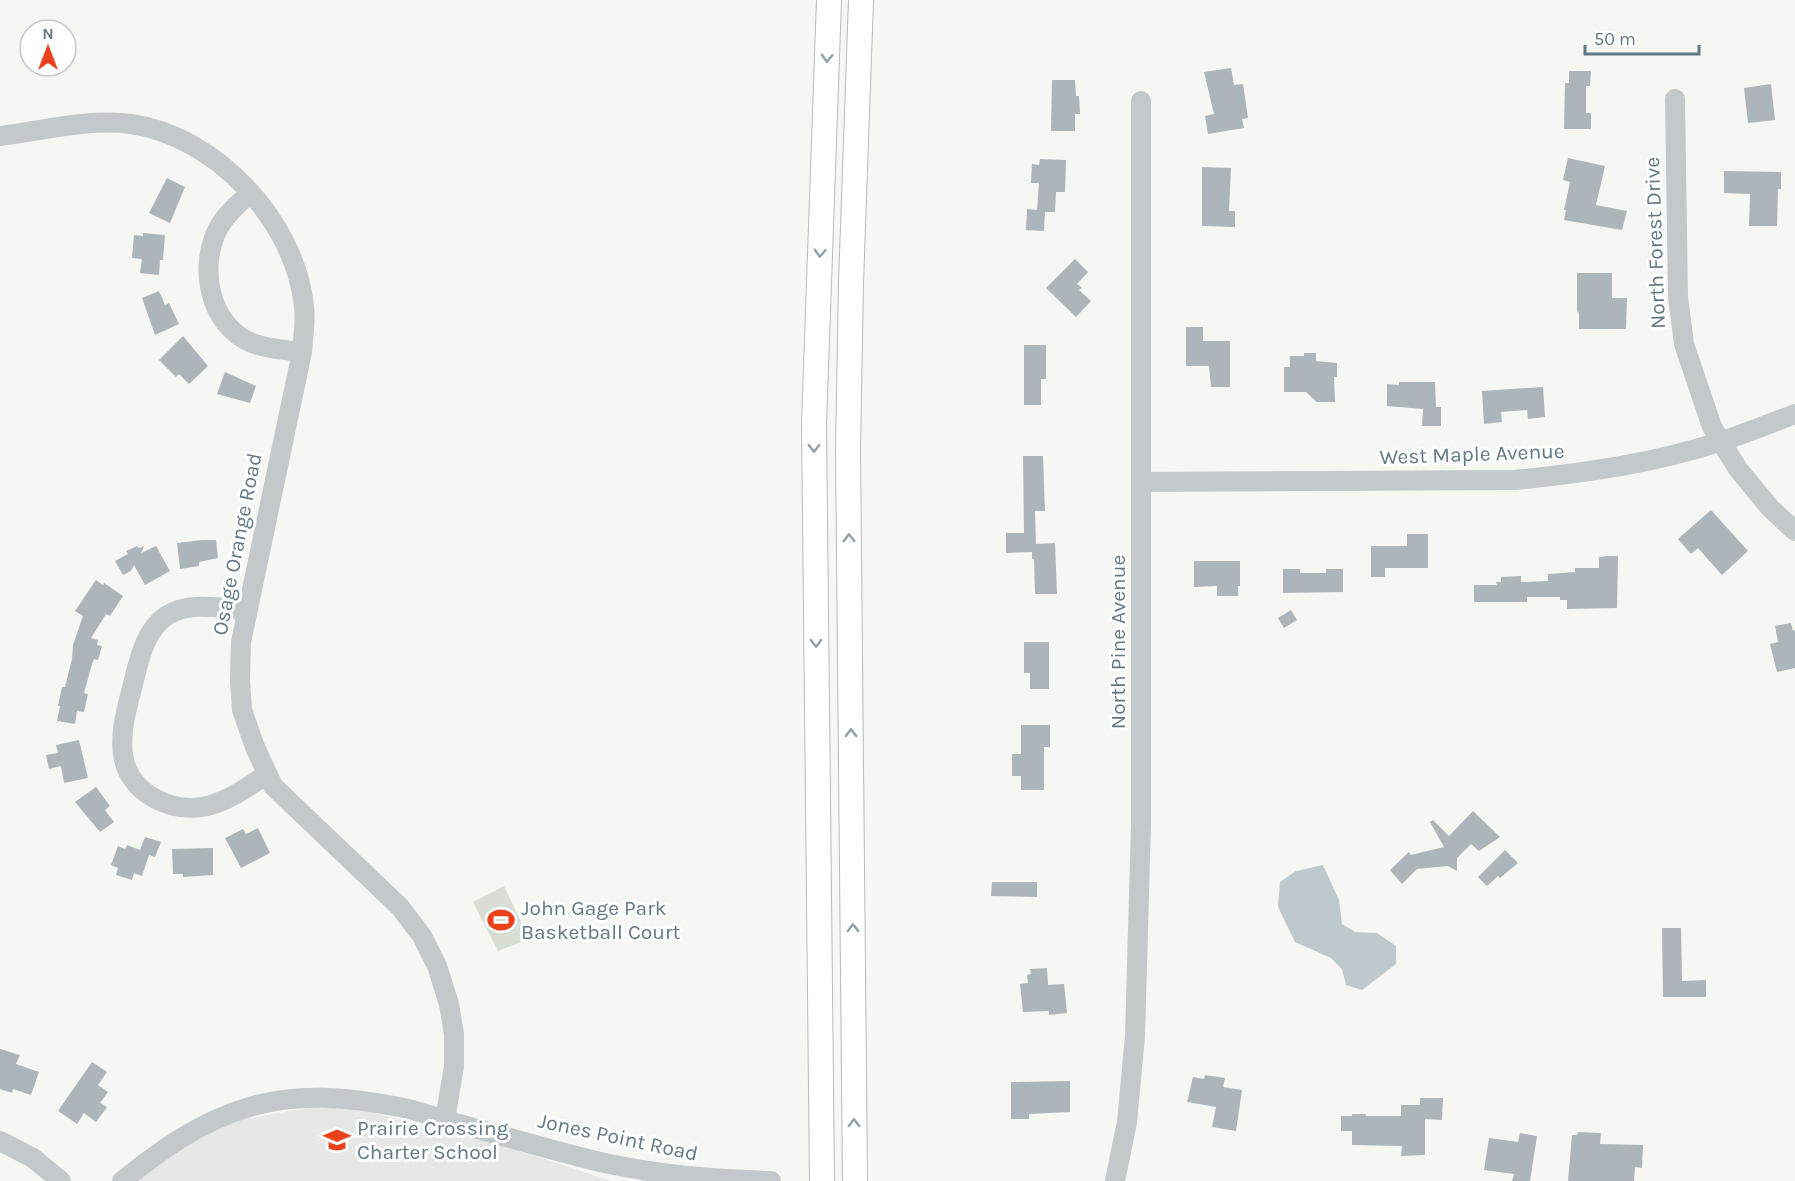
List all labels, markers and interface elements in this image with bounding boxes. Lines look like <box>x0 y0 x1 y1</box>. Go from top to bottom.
north arrow <box>18 18 78 78</box>
scale bar <box>1585 18 1699 56</box>
text: N <box>42 24 54 43</box>
text: 50 m <box>1594 28 1636 50</box>
one-way arrow <box>820 54 833 63</box>
street label: North Forest Drive <box>1640 157 1670 329</box>
one-way arrow <box>814 249 826 258</box>
street label: West Maple Avenue <box>1379 439 1565 469</box>
one-way arrow <box>808 444 821 453</box>
street label: Osage Orange Road <box>208 451 266 637</box>
one-way arrow <box>843 533 855 542</box>
street label: North Pine Avenue <box>1106 555 1130 729</box>
one-way arrow <box>810 639 822 648</box>
one-way arrow <box>845 728 857 737</box>
place label: John Gage Park Basketball Court <box>521 896 681 944</box>
sports icon: John Gage Park Basketball Court <box>486 905 516 935</box>
one-way arrow <box>846 923 859 932</box>
street label: Jones Point Road <box>536 1108 700 1166</box>
place label: Prairie Crossing Charter School <box>357 1116 509 1164</box>
one-way arrow <box>848 1118 860 1127</box>
school or university icon: Prairie Crossing Charter School <box>322 1125 352 1155</box>

